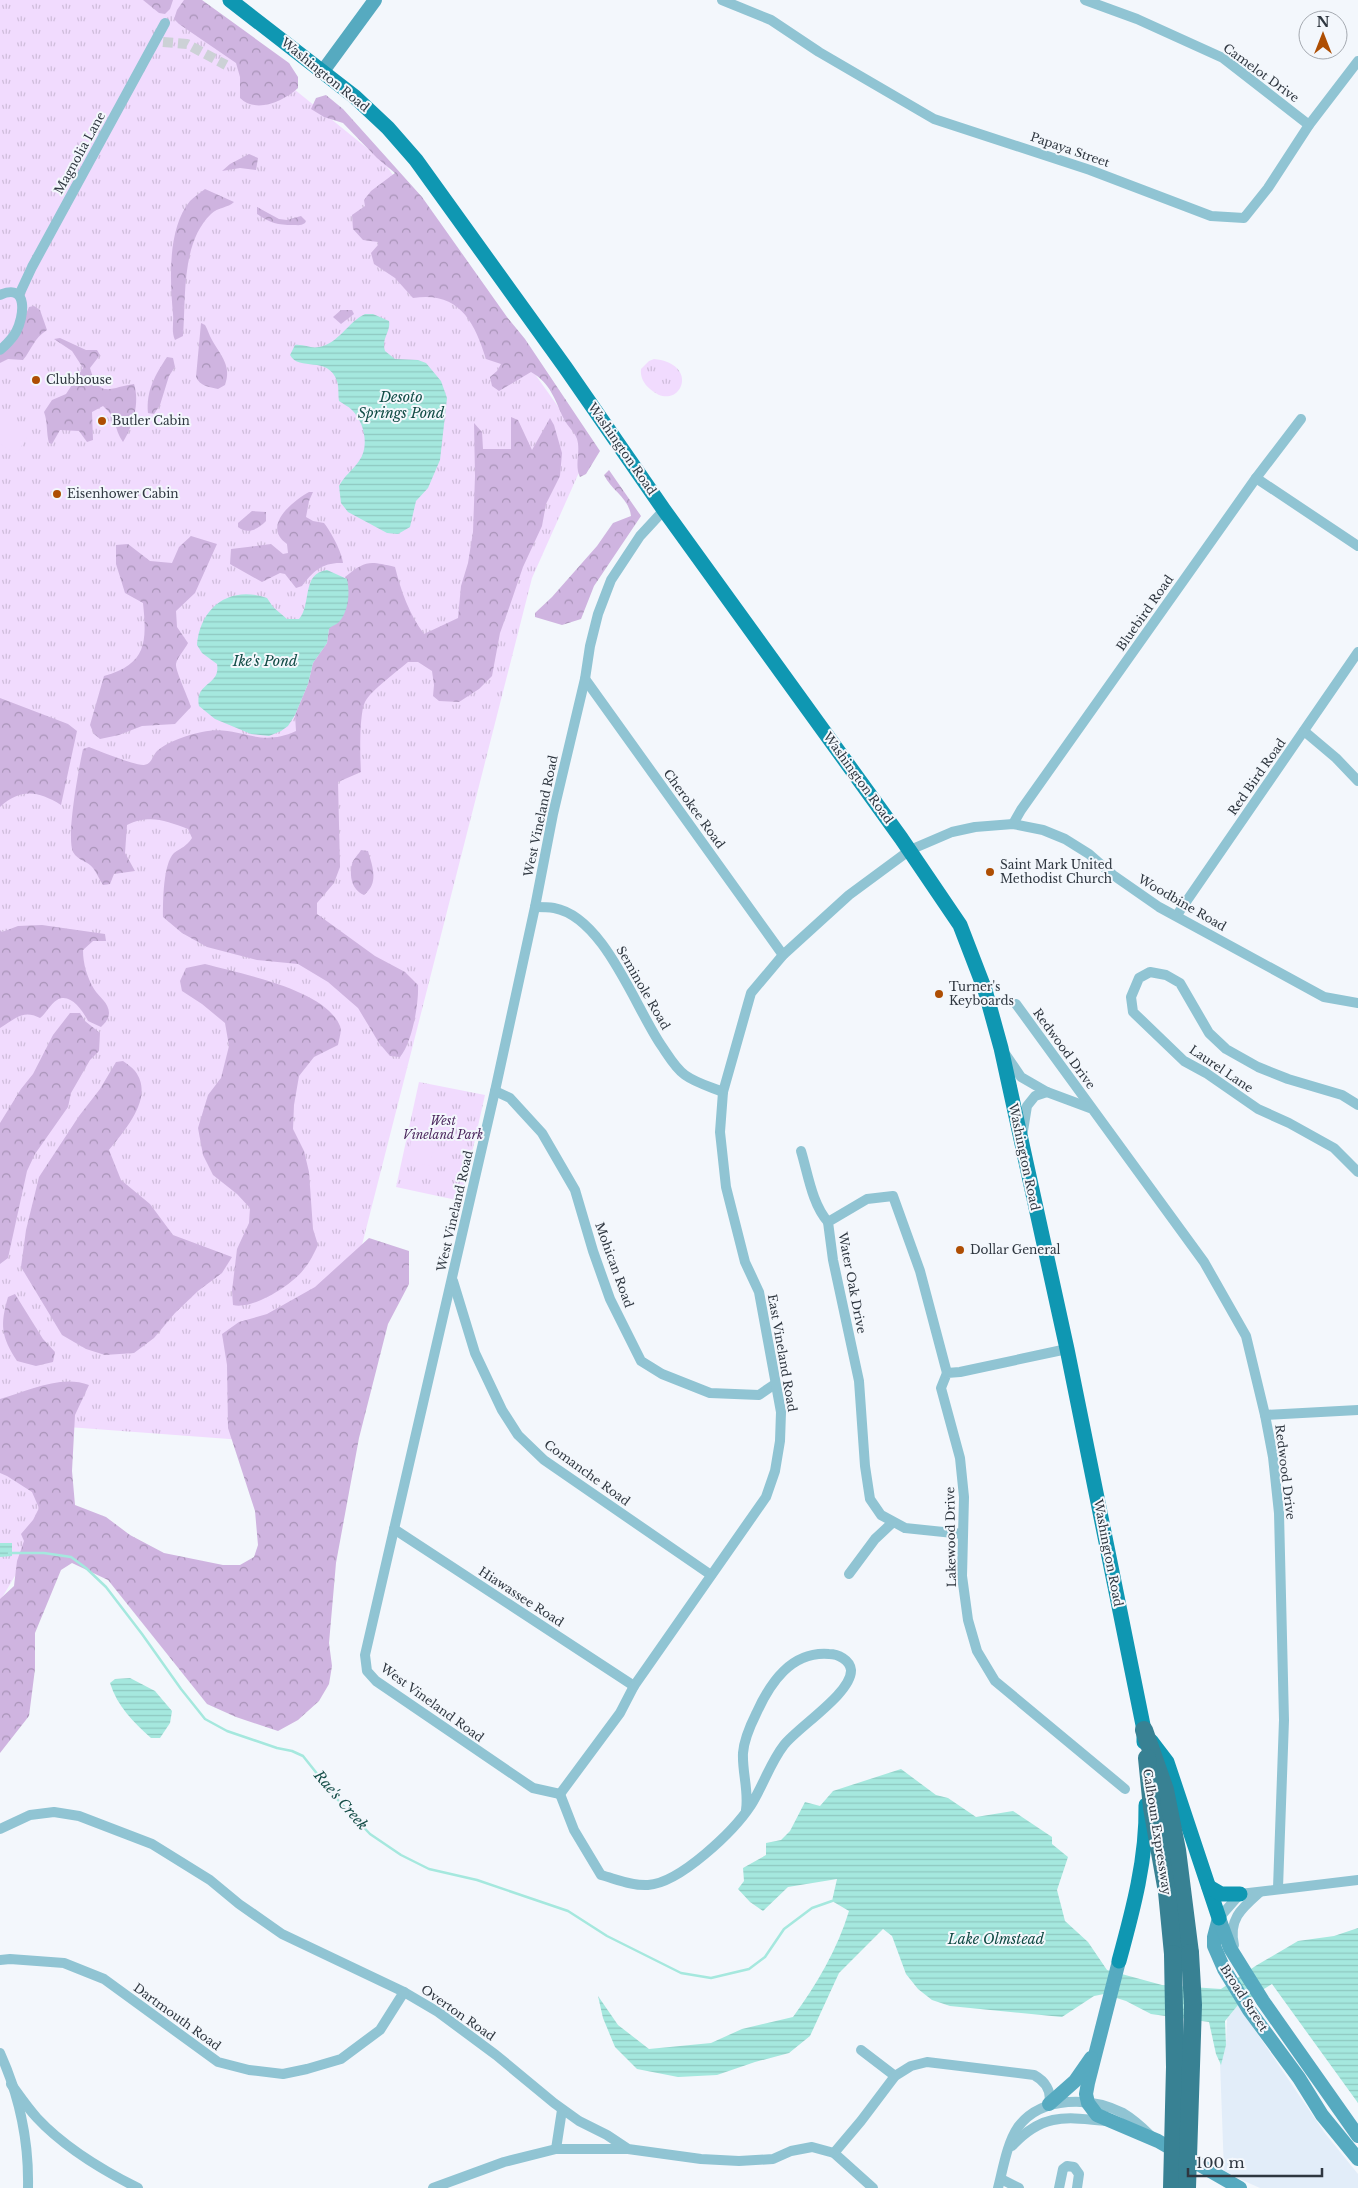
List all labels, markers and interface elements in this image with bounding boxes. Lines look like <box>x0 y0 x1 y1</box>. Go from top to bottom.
north arrow <box>1298 10 1348 60</box>
text: N <box>1316 13 1330 31</box>
street label: Washington Road <box>277 34 372 115</box>
street label: Camelot Drive <box>1220 40 1302 105</box>
street label: Magnolia Lane <box>51 109 108 196</box>
street label: Papaya Street <box>1029 129 1112 170</box>
place label: Clubhouse <box>46 372 112 387</box>
marker: Clubhouse <box>30 374 42 386</box>
water label: Desoto Springs Pond <box>358 388 445 422</box>
street label: Washington Road <box>584 399 660 498</box>
place label: Butler Cabin <box>112 413 190 428</box>
marker: Butler Cabin <box>96 415 108 427</box>
place label: Eisenhower Cabin <box>67 486 179 501</box>
marker: Eisenhower Cabin <box>51 488 63 500</box>
street label: Bluebird Road <box>1113 572 1176 653</box>
water label: Ike's Pond <box>232 652 298 670</box>
street label: Washington Road <box>820 728 897 826</box>
street label: Red Bird Road <box>1225 735 1289 818</box>
street label: West Vineland Road <box>520 754 561 879</box>
street label: Cherokee Road <box>661 766 728 851</box>
place label: Saint Mark United Methodist Church <box>1000 857 1113 886</box>
marker: Saint Mark United Methodist Church <box>984 866 996 878</box>
street label: Woodbine Road <box>1135 871 1229 934</box>
street label: Seminole Road <box>613 943 673 1032</box>
place label: Turner's Keyboards <box>949 979 1014 1008</box>
marker: Turner's Keyboards <box>933 988 945 1000</box>
street label: Redwood Drive <box>1030 1006 1099 1092</box>
street label: Laurel Lane <box>1187 1042 1256 1095</box>
street label: Washington Road <box>1006 1101 1043 1212</box>
park label: West Vineland Park <box>403 1113 483 1142</box>
street label: West Vineland Road <box>433 1149 476 1274</box>
street label: Mohican Road <box>592 1220 637 1310</box>
street label: Water Oak Drive <box>835 1230 870 1335</box>
place label: Dollar General <box>970 1242 1061 1257</box>
marker: Dollar General <box>954 1244 966 1256</box>
street label: East Vineland Road <box>765 1293 800 1413</box>
street label: Redwood Drive <box>1272 1423 1299 1521</box>
street label: Comanche Road <box>542 1436 633 1509</box>
street label: Lakewood Drive <box>942 1486 959 1587</box>
street label: Washington Road <box>1091 1497 1126 1608</box>
street label: Hiawassee Road <box>476 1563 567 1630</box>
street label: West Vineland Road <box>377 1660 487 1745</box>
water label: Rae's Creek <box>310 1766 372 1834</box>
street label: Calhoun Expressway <box>1140 1768 1175 1896</box>
water label: Lake Olmstead <box>947 1930 1045 1948</box>
street label: Broad Street <box>1217 1961 1272 2034</box>
street label: Dartmouth Road <box>131 1980 224 2053</box>
street label: Overton Road <box>418 1981 498 2044</box>
scale bar <box>1188 2146 1322 2178</box>
text: 100 m <box>1196 2153 1245 2172</box>

